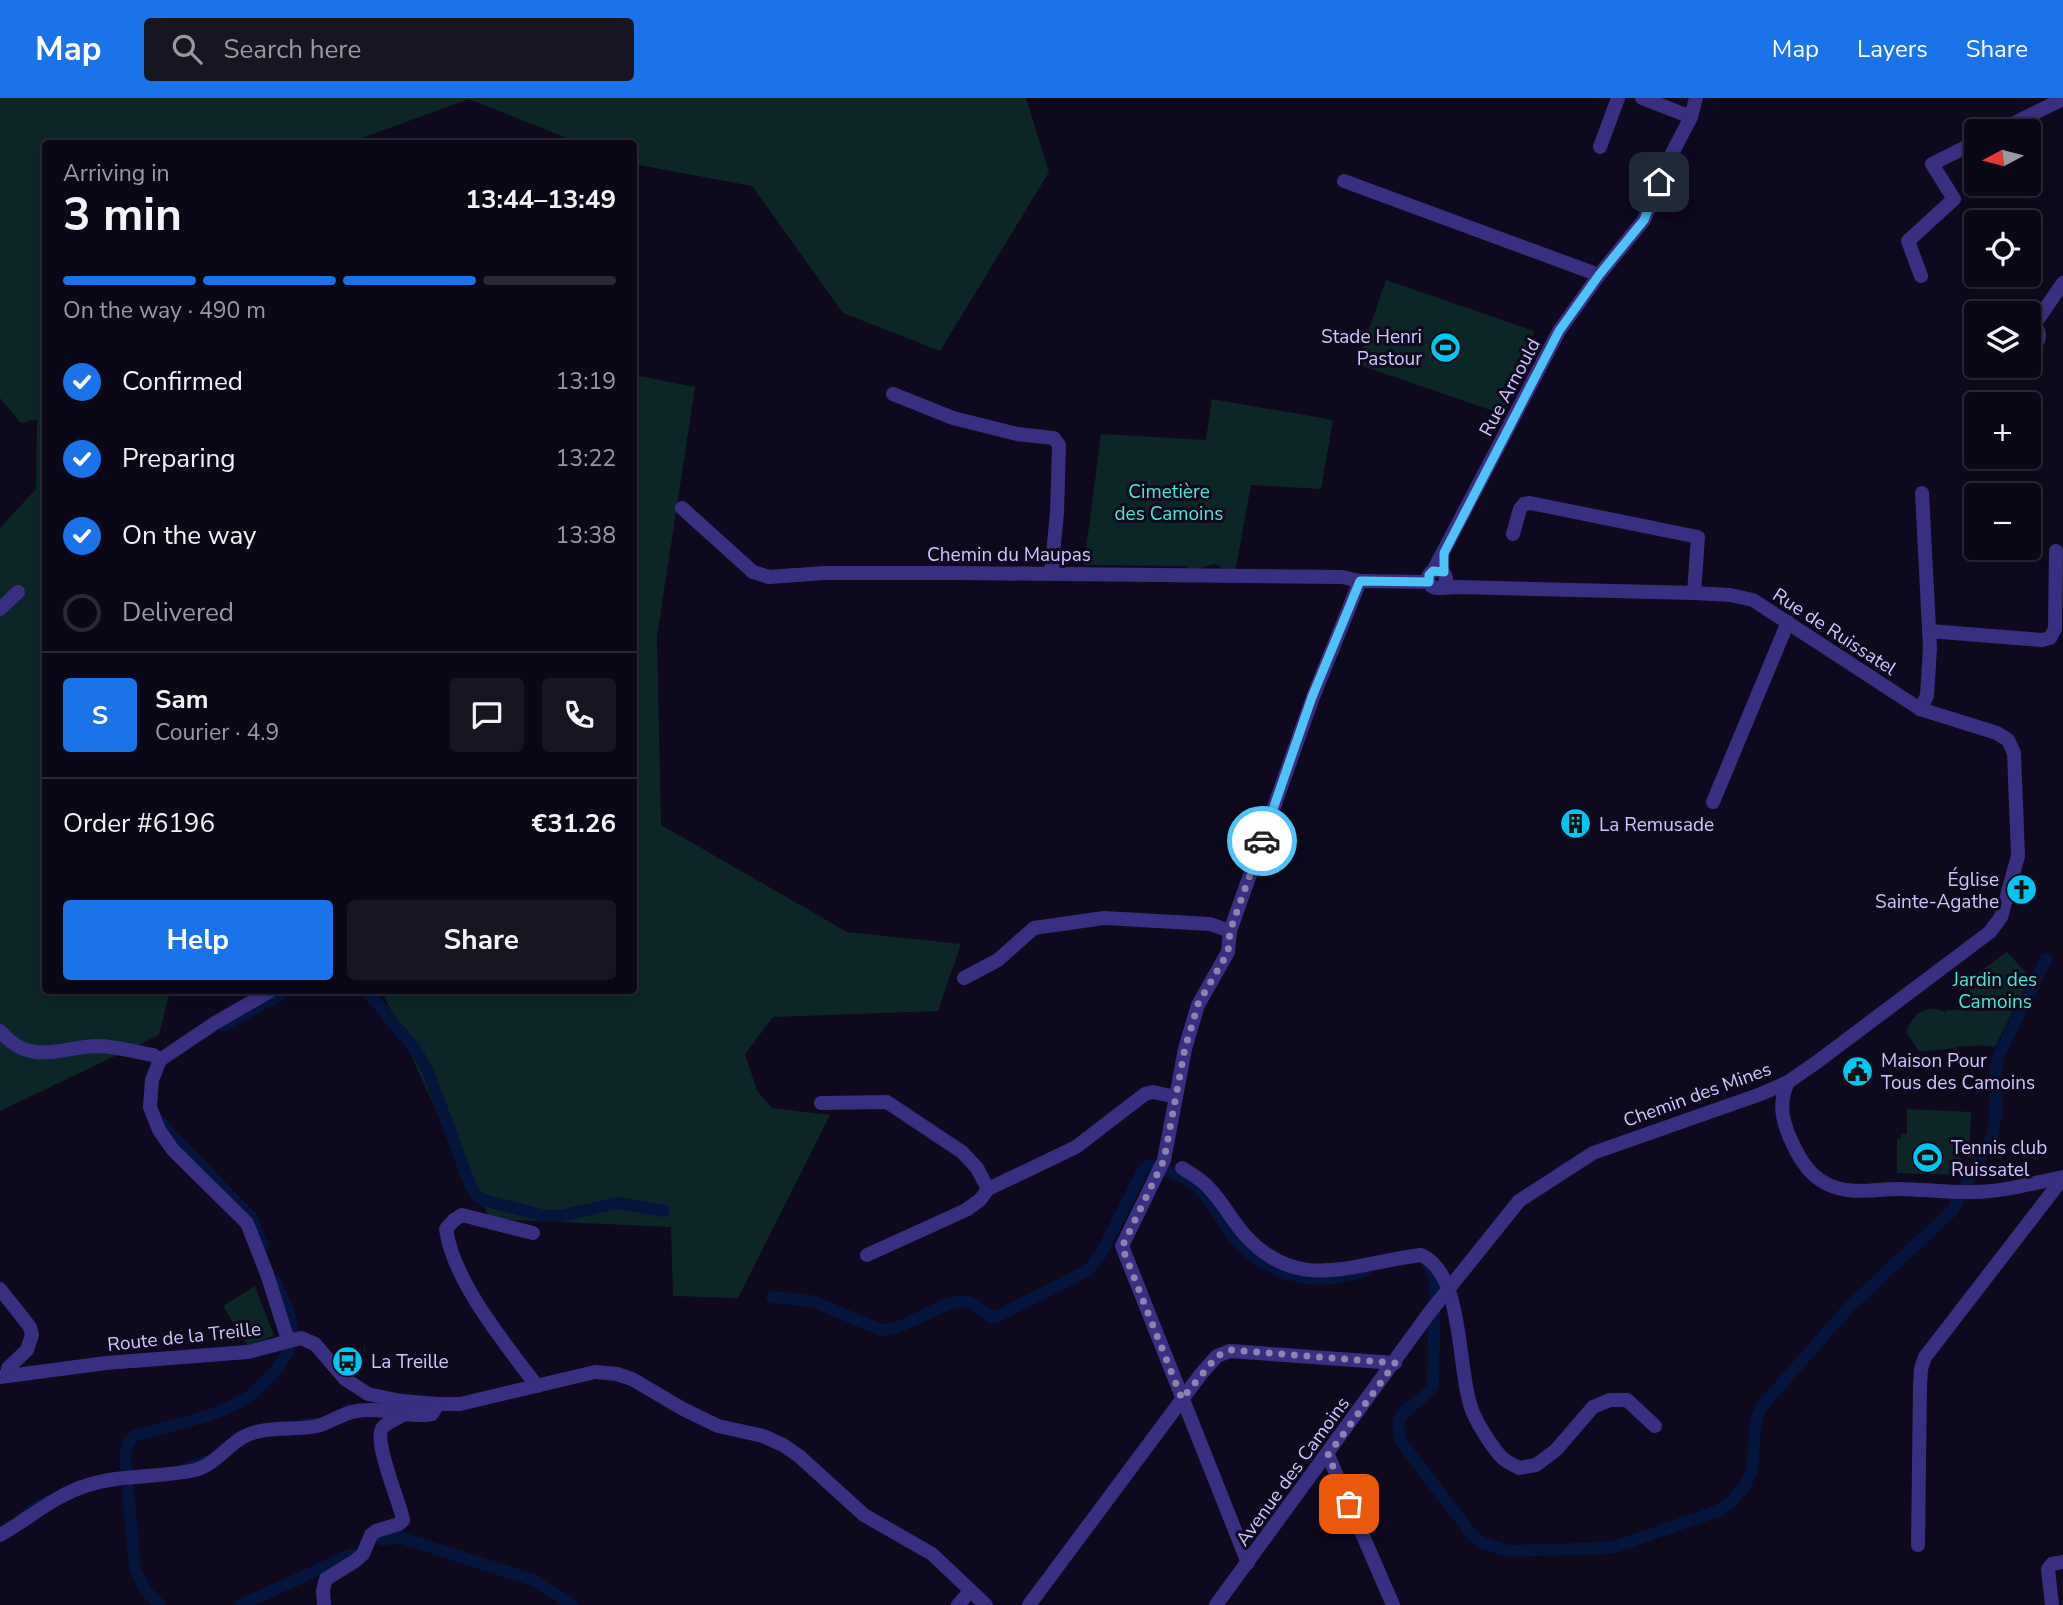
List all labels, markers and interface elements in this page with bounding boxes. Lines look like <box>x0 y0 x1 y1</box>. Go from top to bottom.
search box <box>144 18 634 81</box>
text: Map <box>35 27 102 72</box>
icon: search <box>168 30 206 68</box>
text: Search here <box>224 32 361 67</box>
text: Map <box>1772 33 1819 65</box>
text: Layers <box>1857 33 1928 65</box>
text: Share <box>1966 33 2028 65</box>
north arrow <box>1964 119 2040 196</box>
map controls <box>1964 119 2041 560</box>
pin <box>1629 152 1689 212</box>
text: Arriving in <box>63 158 170 189</box>
icon: home <box>1640 163 1678 201</box>
text: 13:44–13:49 <box>465 182 616 217</box>
text: 3 min <box>63 183 182 246</box>
button: locate <box>1964 210 2041 287</box>
text: On the way · 490 m <box>63 295 266 326</box>
button: layers <box>1964 301 2041 378</box>
place label: Stade Henri Pastour <box>1321 324 1422 372</box>
sports icon: Stade Henri Pastour <box>1428 330 1462 364</box>
street label: Rue Arnould <box>1473 334 1547 441</box>
icon: check <box>63 363 101 401</box>
text: Confirmed <box>122 364 243 399</box>
text: 13:19 <box>556 366 616 397</box>
button: + <box>1964 392 2041 469</box>
icon: check <box>63 440 101 478</box>
text: Preparing <box>122 441 235 476</box>
text: 13:22 <box>556 443 616 474</box>
park label: Cimetière des Camoins <box>1115 479 1223 527</box>
button: − <box>1964 483 2041 560</box>
icon: check <box>63 517 101 555</box>
text: On the way <box>122 518 256 553</box>
text: 13:38 <box>556 520 616 551</box>
street label: Chemin du Maupas <box>927 542 1091 568</box>
street label: Rue de Ruissatel <box>1767 582 1902 682</box>
text: Delivered <box>122 595 234 630</box>
button: chat <box>450 678 524 752</box>
button: phone <box>542 678 616 752</box>
text: Sam <box>155 682 208 717</box>
text: S <box>92 698 108 733</box>
text: Courier · 4.9 <box>155 717 279 748</box>
text: Order #6196 <box>63 806 215 841</box>
text: €31.26 <box>532 806 616 841</box>
courier <box>1227 806 1297 876</box>
building icon: La Remusade <box>1559 807 1593 841</box>
place label: La Remusade <box>1599 812 1714 838</box>
icon: car <box>1243 822 1281 860</box>
place label: Église Sainte-Agathe <box>1875 867 1999 915</box>
church icon: Église Sainte-Agathe <box>2005 873 2039 907</box>
button: Help <box>63 900 333 980</box>
button: Share <box>347 900 616 980</box>
park label: Jardin des Camoins <box>1952 967 2037 1015</box>
place label: Maison Pour Tous des Camoins <box>1881 1048 2035 1096</box>
public building icon: Maison Pour Tous des Camoins <box>1841 1054 1875 1088</box>
street label: Chemin des Mines <box>1620 1056 1775 1134</box>
place label: Tennis club Ruissatel <box>1951 1135 2047 1183</box>
sports icon: Tennis club Ruissatel <box>1911 1141 1945 1175</box>
street label: Route de la Treille <box>106 1316 262 1358</box>
bus stop icon: La Treille <box>331 1344 365 1378</box>
place label: La Treille <box>371 1349 449 1375</box>
street label: Avenue des Camoins <box>1230 1392 1356 1551</box>
pin <box>1319 1474 1379 1534</box>
icon: bag <box>1330 1485 1368 1523</box>

